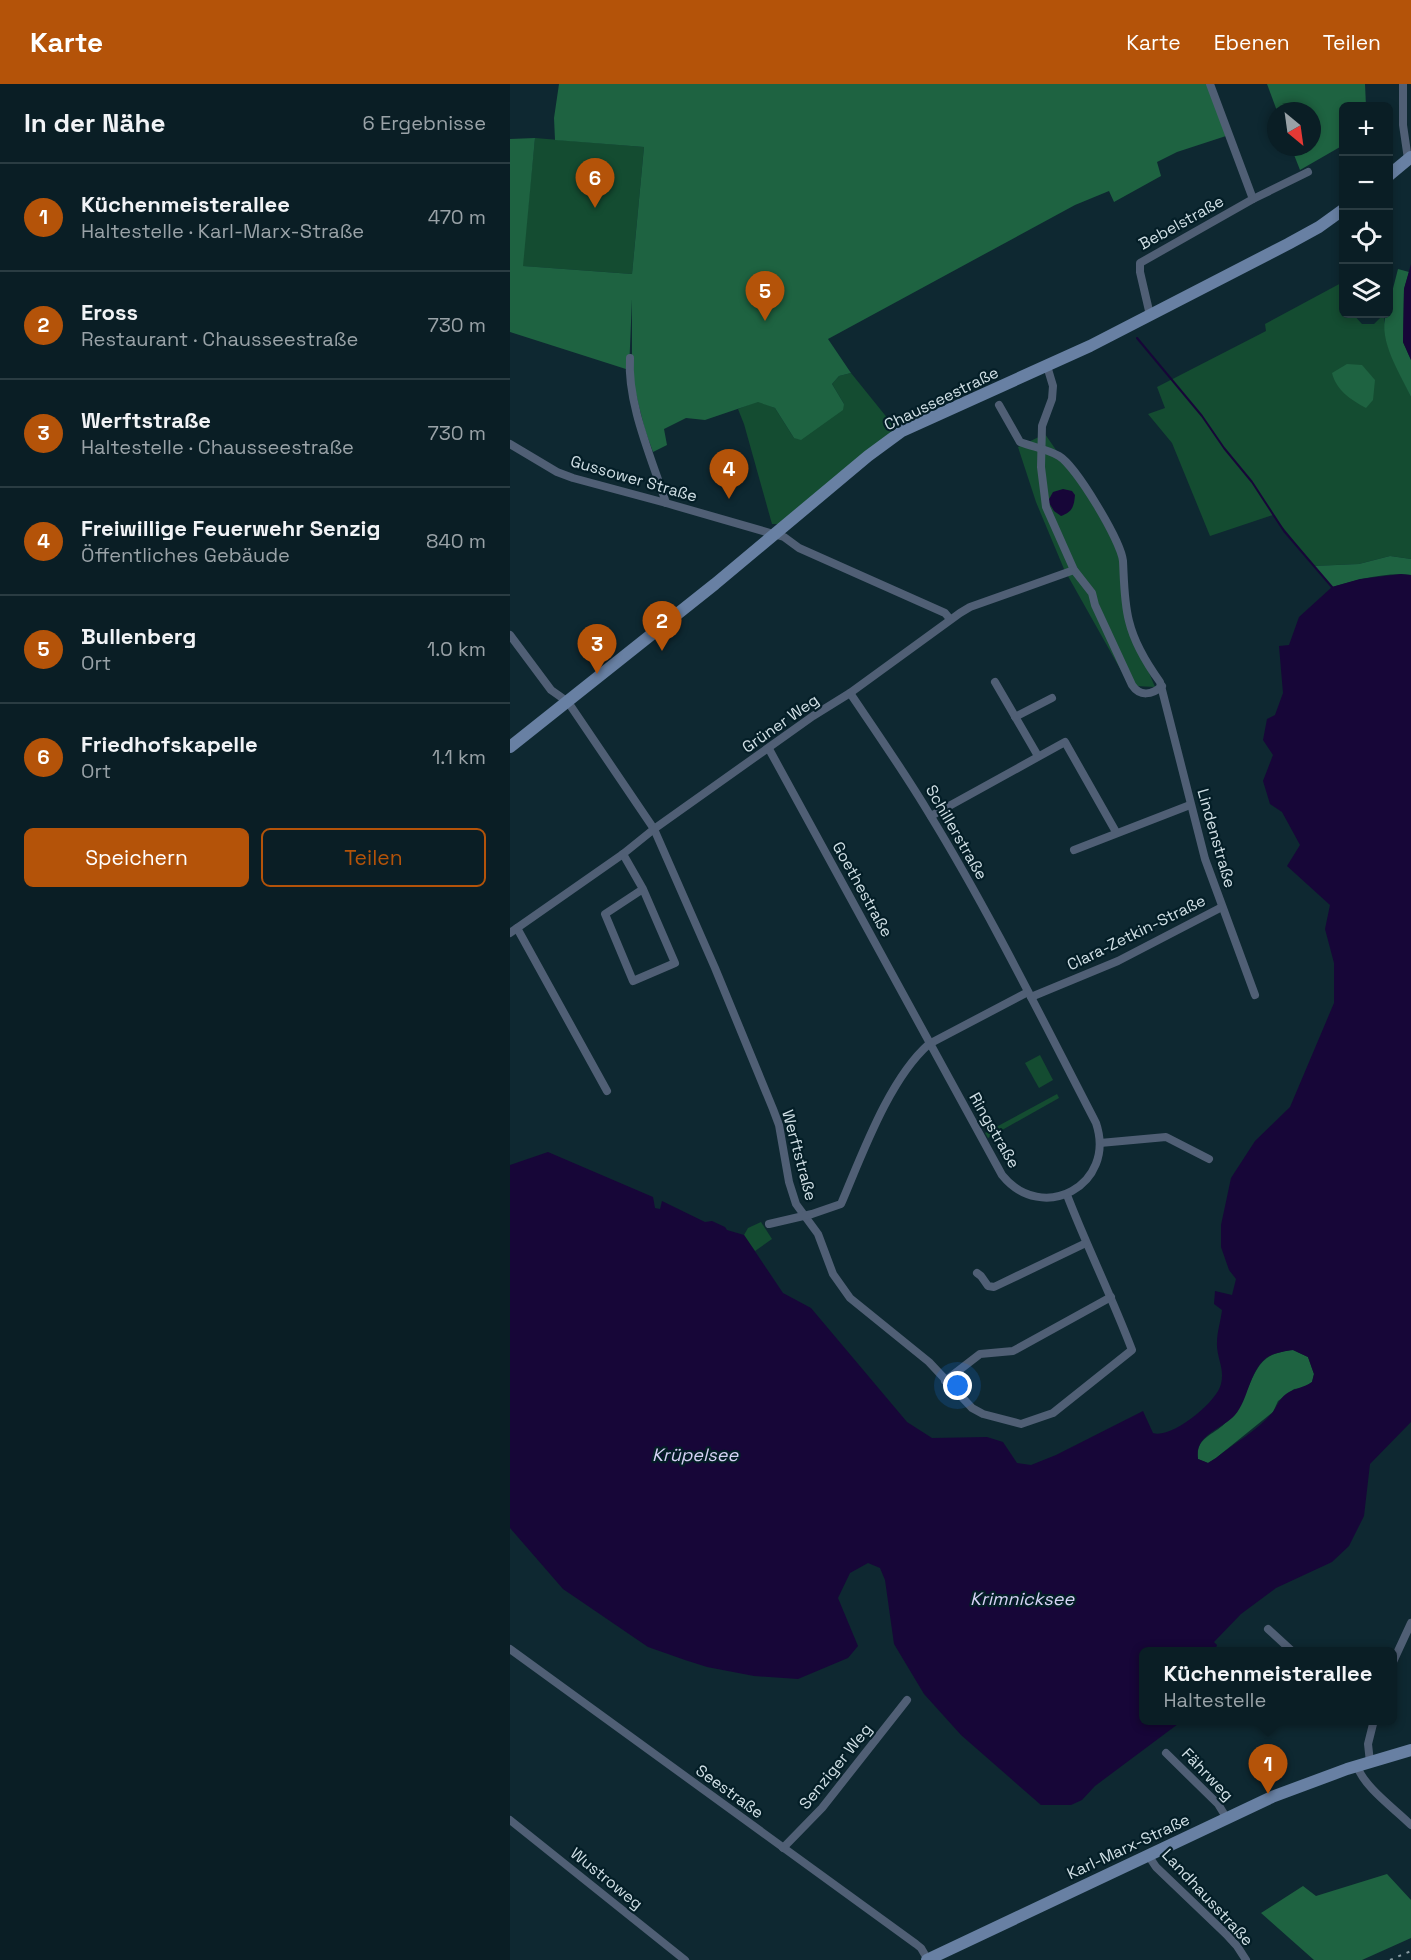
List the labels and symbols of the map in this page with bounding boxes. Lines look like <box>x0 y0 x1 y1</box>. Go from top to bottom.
north arrow <box>1267 102 1321 156</box>
pin: 6 <box>576 158 614 208</box>
street label: Bebelstraße <box>1135 191 1227 254</box>
pin: 5 <box>746 272 784 321</box>
street label: Chausseestraße <box>881 362 1002 435</box>
street label: Gussower Straße <box>568 450 700 507</box>
pin: 4 <box>710 450 748 499</box>
pin: 2 <box>642 602 682 651</box>
pin: 3 <box>578 624 616 674</box>
street label: Grüner Weg <box>738 689 823 758</box>
street label: Schillerstraße <box>921 781 992 884</box>
street label: Lindenstraße <box>1192 786 1241 890</box>
street label: Goethestraße <box>828 838 898 941</box>
street label: Clara-Zetkin-Straße <box>1063 890 1209 975</box>
street label: Ringstraße <box>964 1089 1025 1172</box>
street label: Werftstraße <box>777 1107 822 1203</box>
your location <box>943 1371 972 1400</box>
water label: Krüpelsee <box>652 1443 739 1466</box>
water label: Krimnicksee <box>970 1587 1075 1610</box>
street label: Senziger Weg <box>794 1719 876 1814</box>
street label: Fährweg <box>1177 1743 1238 1805</box>
pin: 1 <box>1248 1744 1287 1794</box>
street label: Seestraße <box>692 1760 768 1823</box>
street label: Karl-Marx-Straße <box>1063 1809 1193 1884</box>
street label: Wustroweg <box>566 1843 647 1914</box>
street label: Landhausstraße <box>1157 1844 1258 1950</box>

